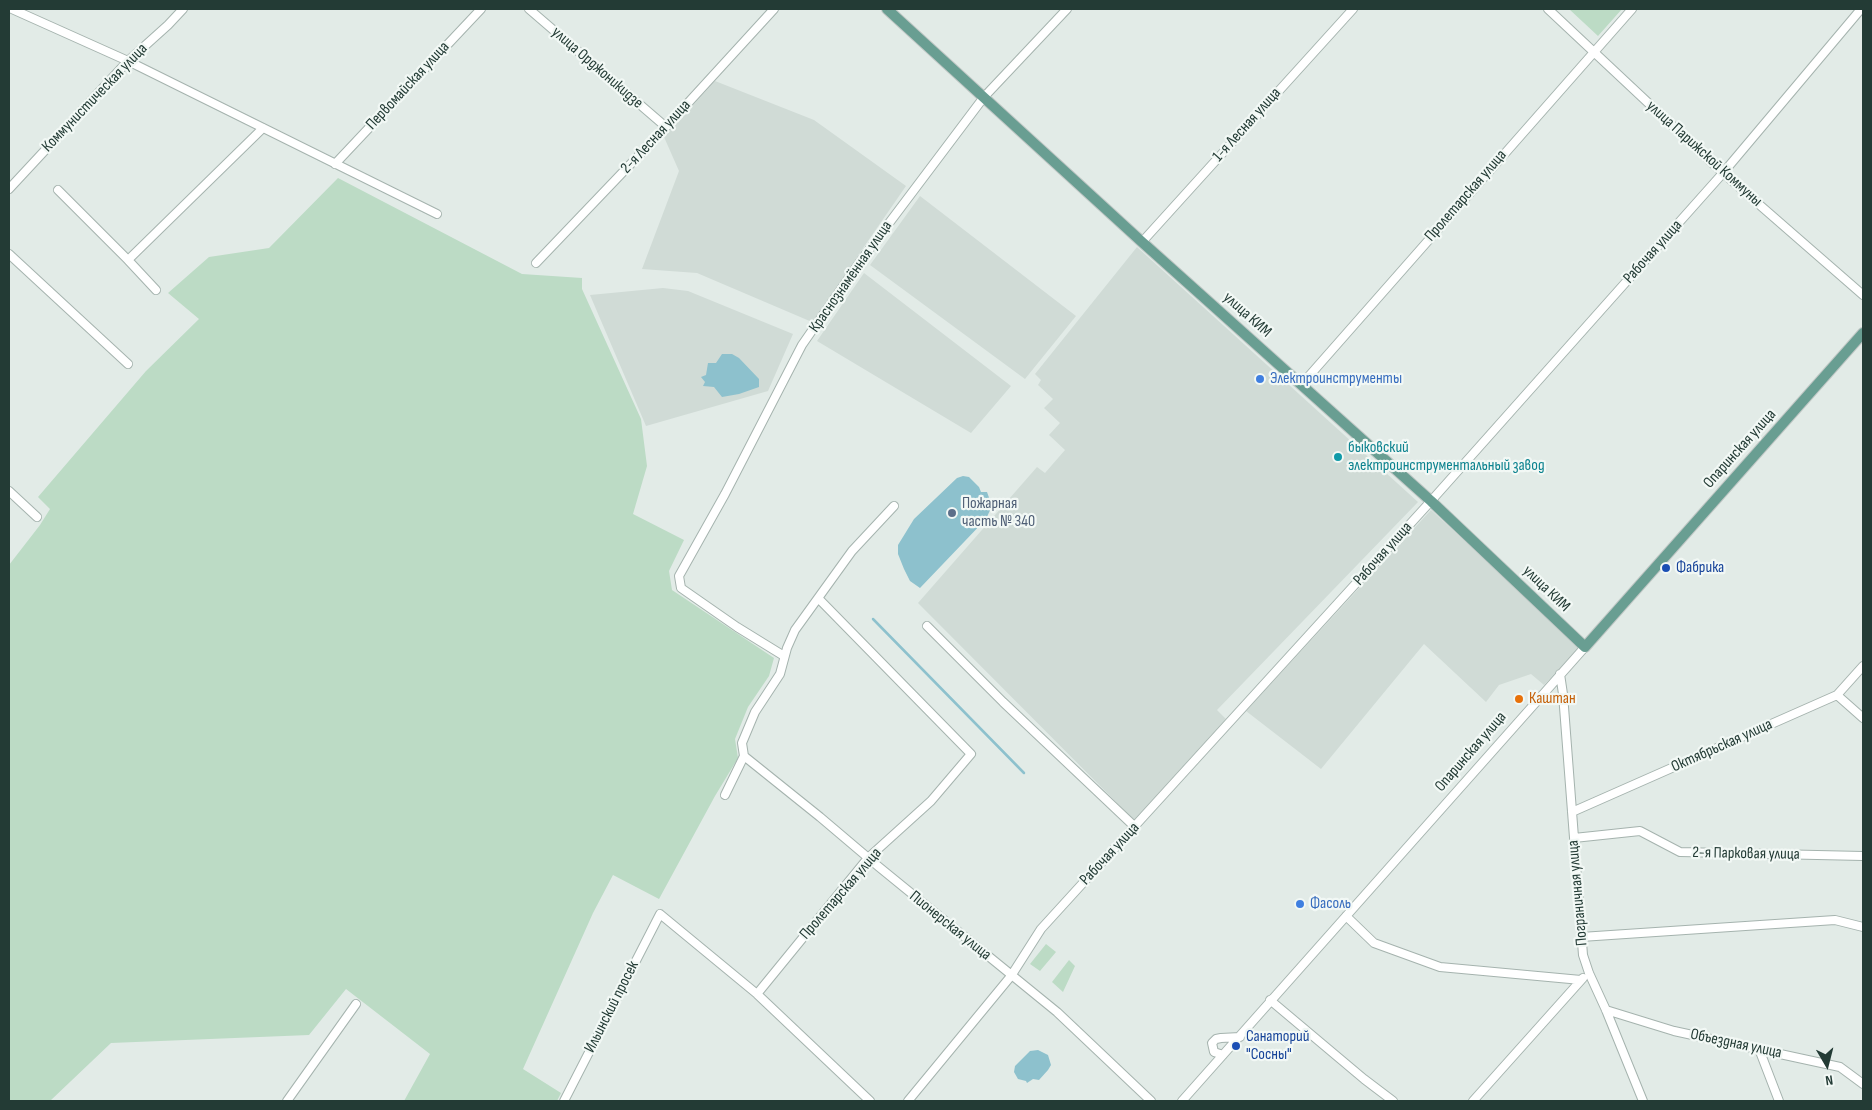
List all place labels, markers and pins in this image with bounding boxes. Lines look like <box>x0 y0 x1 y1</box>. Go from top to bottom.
place label: Электроинструменты <box>1270 369 1402 389</box>
marker: Электроинструменты <box>1254 373 1266 385</box>
place label: быковский электроинструментальный завод <box>1348 438 1545 476</box>
marker: быковский электроинструментальный завод <box>1332 451 1344 463</box>
place label: Пожарная часть № 340 <box>962 494 1035 532</box>
marker: Пожарная часть № 340 <box>946 507 958 519</box>
place label: Фабрика <box>1676 558 1724 578</box>
marker: Фабрика <box>1660 562 1672 574</box>
place label: Каштан <box>1529 689 1576 709</box>
marker: Каштан <box>1513 693 1525 705</box>
place label: Фасоль <box>1310 894 1351 914</box>
marker: Фасоль <box>1294 898 1306 910</box>
place label: Санаторий "Сосны" <box>1246 1027 1309 1065</box>
marker: Санаторий "Сосны" <box>1230 1040 1242 1052</box>

